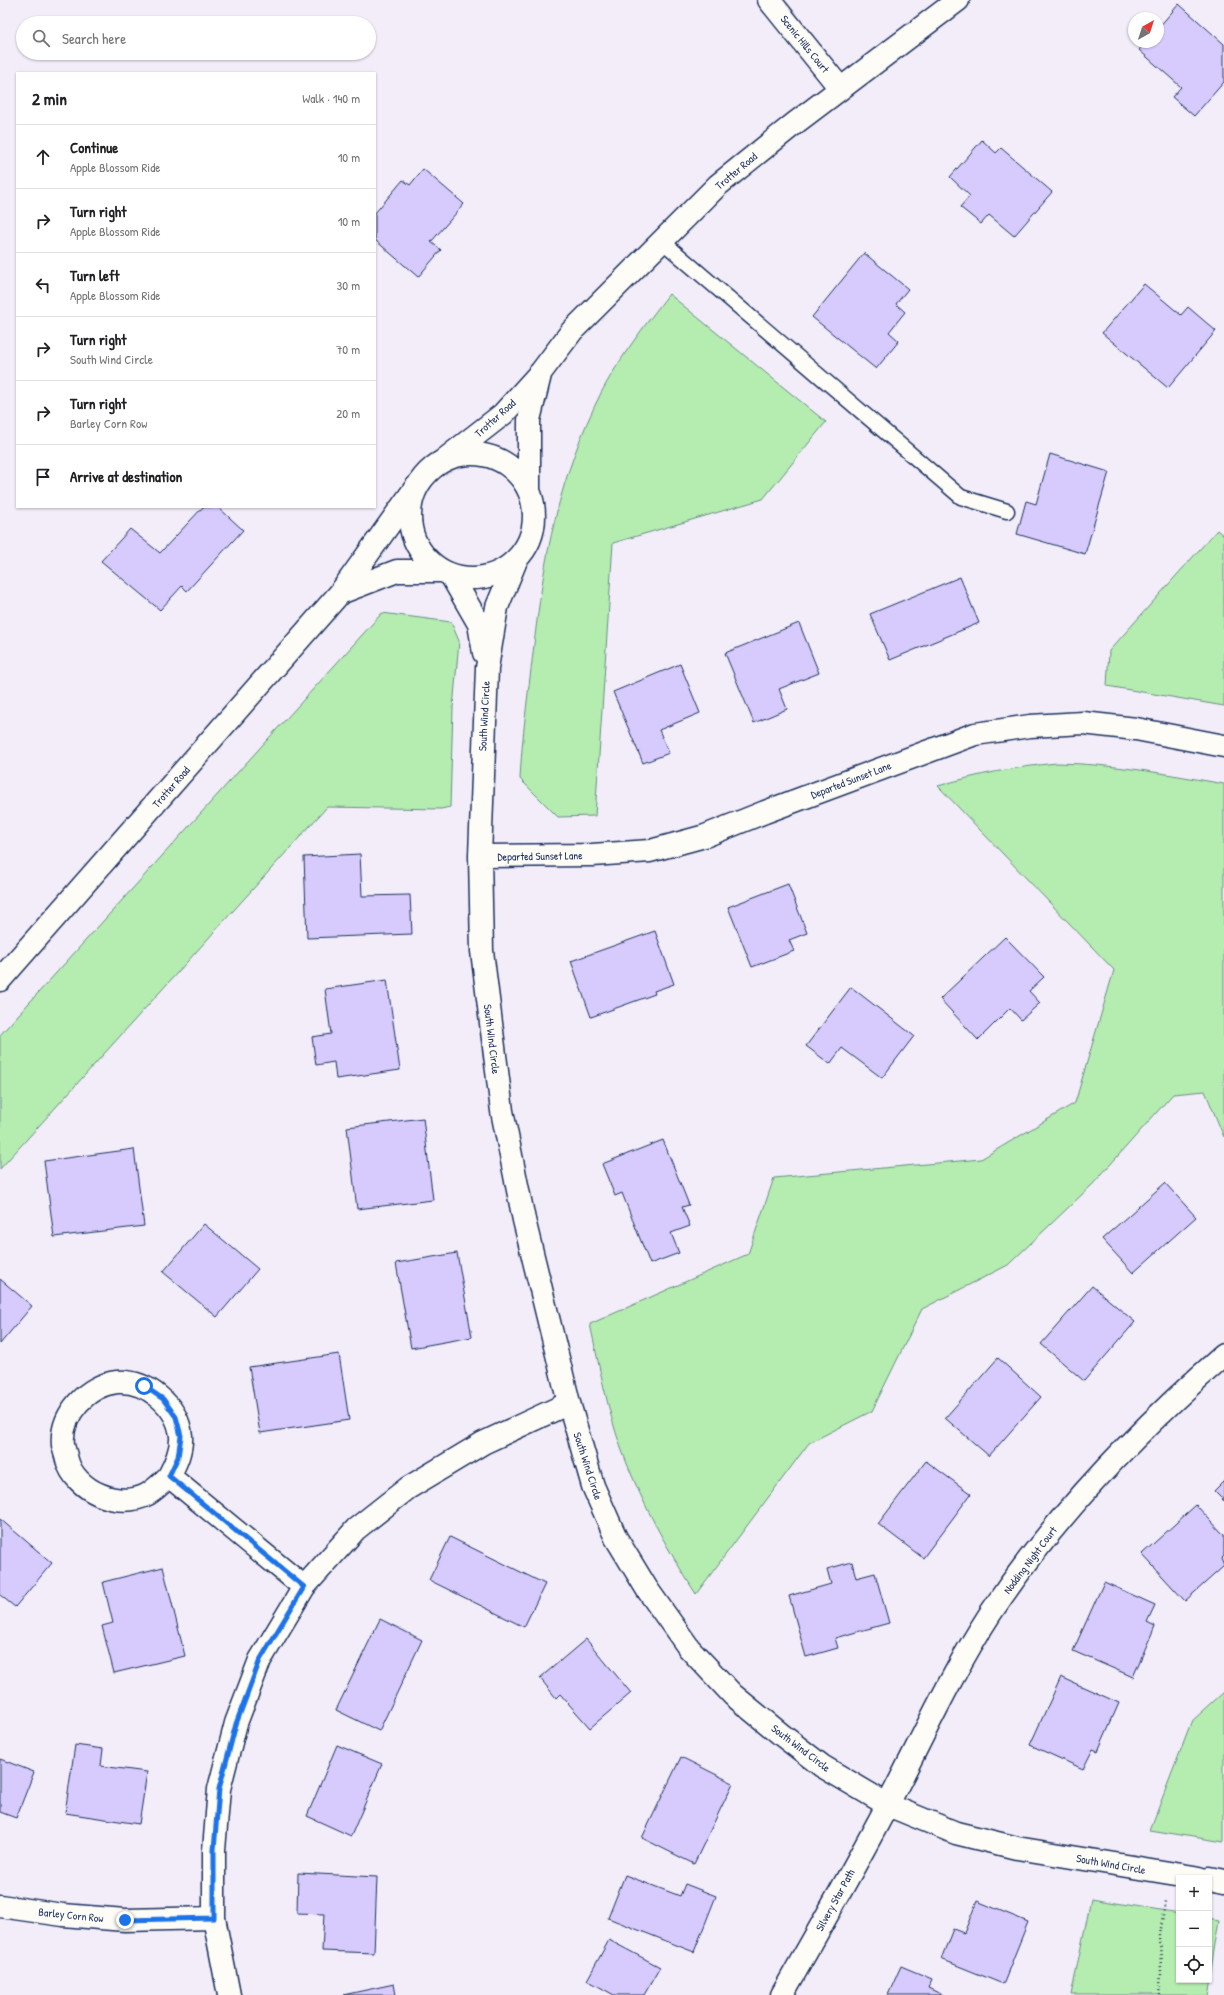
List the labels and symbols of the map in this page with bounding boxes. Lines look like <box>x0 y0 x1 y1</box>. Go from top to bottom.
street label: Scenic Hills Court <box>778 12 833 76</box>
north arrow <box>1128 12 1164 48</box>
street label: Trotter Road <box>712 149 760 193</box>
street label: Trotter Road <box>472 395 519 440</box>
street label: South Wind Circle <box>475 680 493 751</box>
street label: Departed Sunset Lane <box>809 758 894 802</box>
street label: Trotter Road <box>149 763 193 811</box>
street label: Departed Sunset Lane <box>497 848 583 864</box>
street label: South Wind Circle <box>481 1003 503 1075</box>
route start <box>135 1377 153 1395</box>
street label: South Wind Circle <box>571 1430 606 1502</box>
street label: Nodding Night Court <box>1000 1523 1060 1596</box>
street label: South Wind Circle <box>769 1721 834 1775</box>
street label: South Wind Circle <box>1075 1851 1147 1877</box>
street label: Silvery Star Path <box>812 1866 858 1933</box>
street label: Barley Corn Row <box>38 1905 104 1925</box>
route end <box>116 1911 134 1929</box>

